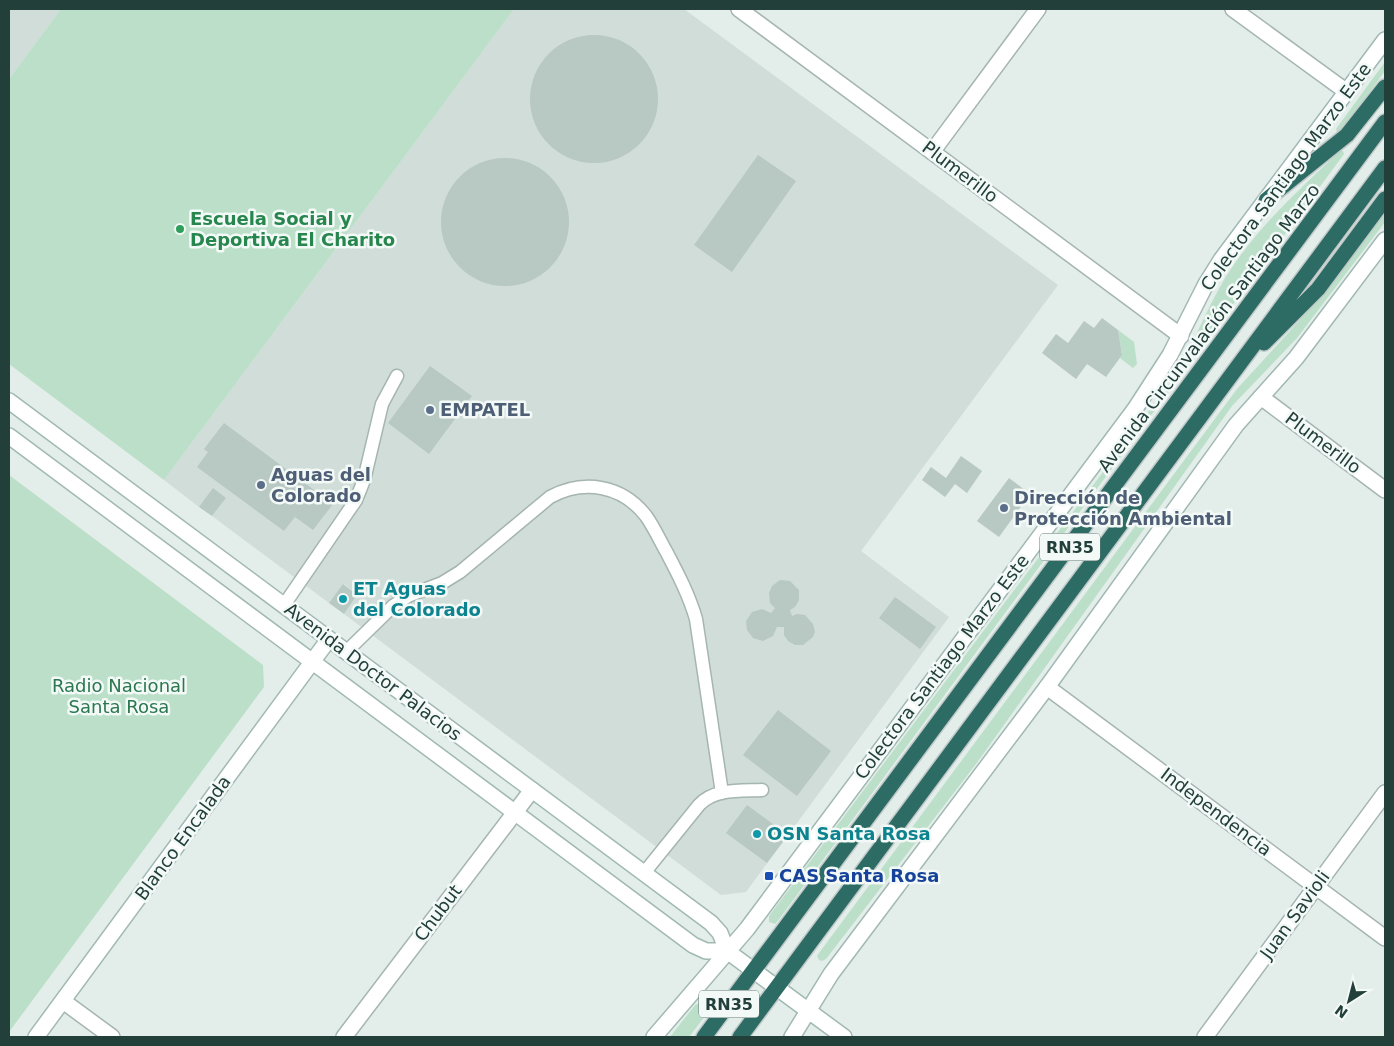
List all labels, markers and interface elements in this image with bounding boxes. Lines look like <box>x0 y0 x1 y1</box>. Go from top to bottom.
street label: Colectora Santiago Marzo Este <box>1196 59 1375 294</box>
street label: Plumerillo <box>918 136 1002 207</box>
street label: Avenida Circunvalación Santiago Marzo <box>1093 180 1324 476</box>
place label: Escuela Social y Deportiva El Charito <box>190 208 395 250</box>
marker: Escuela Social y Deportiva El Charito <box>174 223 186 235</box>
place label: EMPATEL <box>440 399 530 420</box>
marker: EMPATEL <box>424 404 436 416</box>
street label: Plumerillo <box>1281 407 1365 478</box>
place label: Aguas del Colorado <box>271 464 371 506</box>
marker: Aguas del Colorado <box>255 479 267 491</box>
place label: Dirección de Protección Ambiental <box>1014 487 1232 529</box>
marker: Dirección de Protección Ambiental <box>998 502 1010 514</box>
road number: RN35 <box>1040 534 1100 560</box>
street label: Colectora Santiago Marzo Este <box>850 550 1033 783</box>
place label: ET Aguas del Colorado <box>353 578 481 620</box>
marker: ET Aguas del Colorado <box>337 593 349 605</box>
street label: Avenida Doctor Palacios <box>281 598 466 745</box>
park label: Radio Nacional Santa Rosa <box>52 675 186 717</box>
street label: Independencia <box>1157 763 1276 860</box>
street label: Blanco Encalada <box>130 771 235 904</box>
place label: OSN Santa Rosa <box>767 823 931 844</box>
marker: OSN Santa Rosa <box>751 828 763 840</box>
place label: CAS Santa Rosa <box>779 865 939 886</box>
street label: Juan Savioli <box>1255 866 1334 964</box>
marker: CAS Santa Rosa <box>763 870 775 882</box>
street label: Chubut <box>410 880 466 945</box>
north arrow <box>1324 976 1374 1026</box>
road number: RN35 <box>699 991 759 1018</box>
text: N <box>1332 1002 1351 1021</box>

